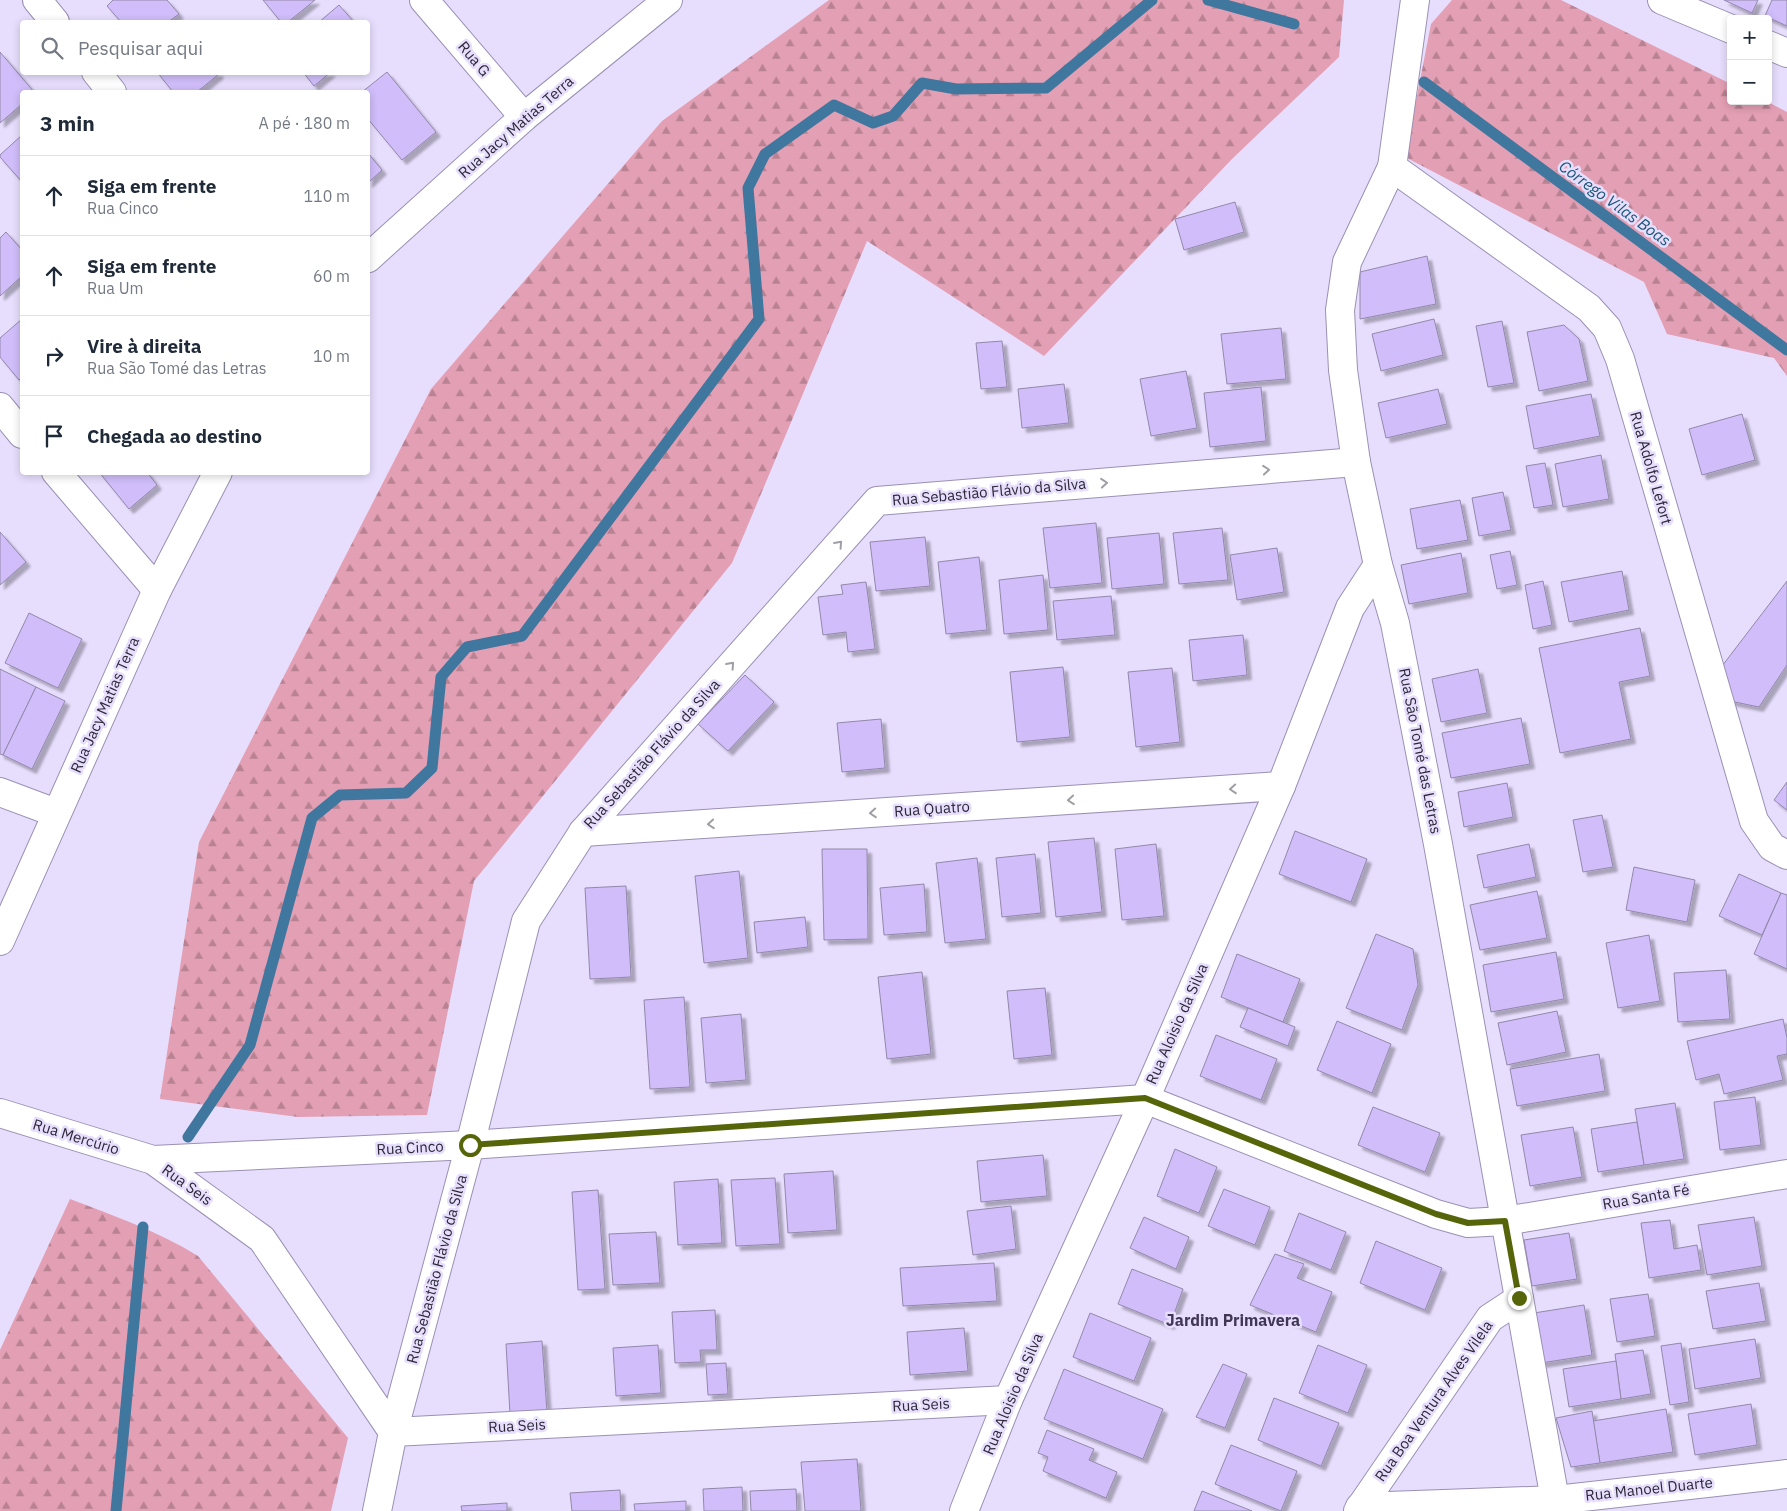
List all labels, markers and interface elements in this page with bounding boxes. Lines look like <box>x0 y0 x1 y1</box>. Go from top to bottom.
map controls <box>1727 15 1772 105</box>
button: + <box>1727 15 1772 60</box>
search box <box>20 20 370 75</box>
icon: search <box>38 34 66 62</box>
text: Pesquisar aqui <box>78 36 203 60</box>
street label: Rua G <box>454 37 495 80</box>
button: − <box>1727 60 1772 105</box>
street label: Rua Jacy Matias Terra <box>454 71 577 182</box>
text: 3 min <box>40 109 95 137</box>
text: A pé · 180 m <box>259 113 350 133</box>
water label: Córrego Vilas Boas <box>1555 156 1675 250</box>
text: Siga em frente <box>87 174 217 198</box>
icon: ahead <box>40 182 68 210</box>
text: 110 m <box>303 186 350 206</box>
text: Rua Cinco <box>87 198 159 218</box>
text: Siga em frente <box>87 254 217 278</box>
icon: ahead <box>40 262 68 290</box>
text: 60 m <box>313 266 350 286</box>
text: Rua Um <box>87 278 143 298</box>
text: Vire à direita <box>87 334 202 358</box>
icon: right <box>40 342 68 370</box>
text: 10 m <box>313 346 350 366</box>
text: Rua São Tomé das Letras <box>87 358 267 378</box>
street label: Rua Adolfo Lefort <box>1626 409 1677 527</box>
icon: arrive <box>40 422 68 450</box>
text: Chegada ao destino <box>87 424 262 448</box>
one-way arrow <box>1263 464 1271 475</box>
street label: Rua Sebastião Flávio da Silva <box>891 474 1087 509</box>
one-way arrow <box>1101 478 1109 489</box>
one-way arrow <box>833 540 842 549</box>
street label: Rua Jacy Matias Terra <box>66 634 143 776</box>
one-way arrow <box>725 662 734 671</box>
street label: Rua São Tomé das Letras <box>1395 666 1446 835</box>
street label: Rua Sebastião Flávio da Silva <box>579 675 724 832</box>
one-way arrow <box>1228 784 1236 795</box>
one-way arrow <box>1066 795 1074 806</box>
street label: Rua Quatro <box>893 796 970 821</box>
one-way arrow <box>869 808 877 819</box>
one-way arrow <box>707 818 715 829</box>
street label: Rua Aloisio da Silva <box>1141 960 1212 1087</box>
street label: Rua Mercúrio <box>31 1114 122 1159</box>
route start <box>459 1134 482 1157</box>
street label: Rua Cinco <box>376 1136 444 1159</box>
street label: Rua Seis <box>158 1160 216 1209</box>
street label: Rua Sebastião Flávio da Silva <box>402 1172 471 1365</box>
street label: Rua Santa Fé <box>1601 1180 1691 1214</box>
route end <box>1508 1287 1531 1310</box>
district label: Jardim Primavera <box>1166 1310 1300 1330</box>
street label: Rua Boa Ventura Alves Vilela <box>1371 1316 1497 1485</box>
street label: Rua Aloisio da Silva <box>978 1330 1047 1458</box>
street label: Rua Seis <box>892 1394 950 1415</box>
street label: Rua Seis <box>488 1415 546 1436</box>
street label: Rua Manoel Duarte <box>1584 1472 1714 1505</box>

